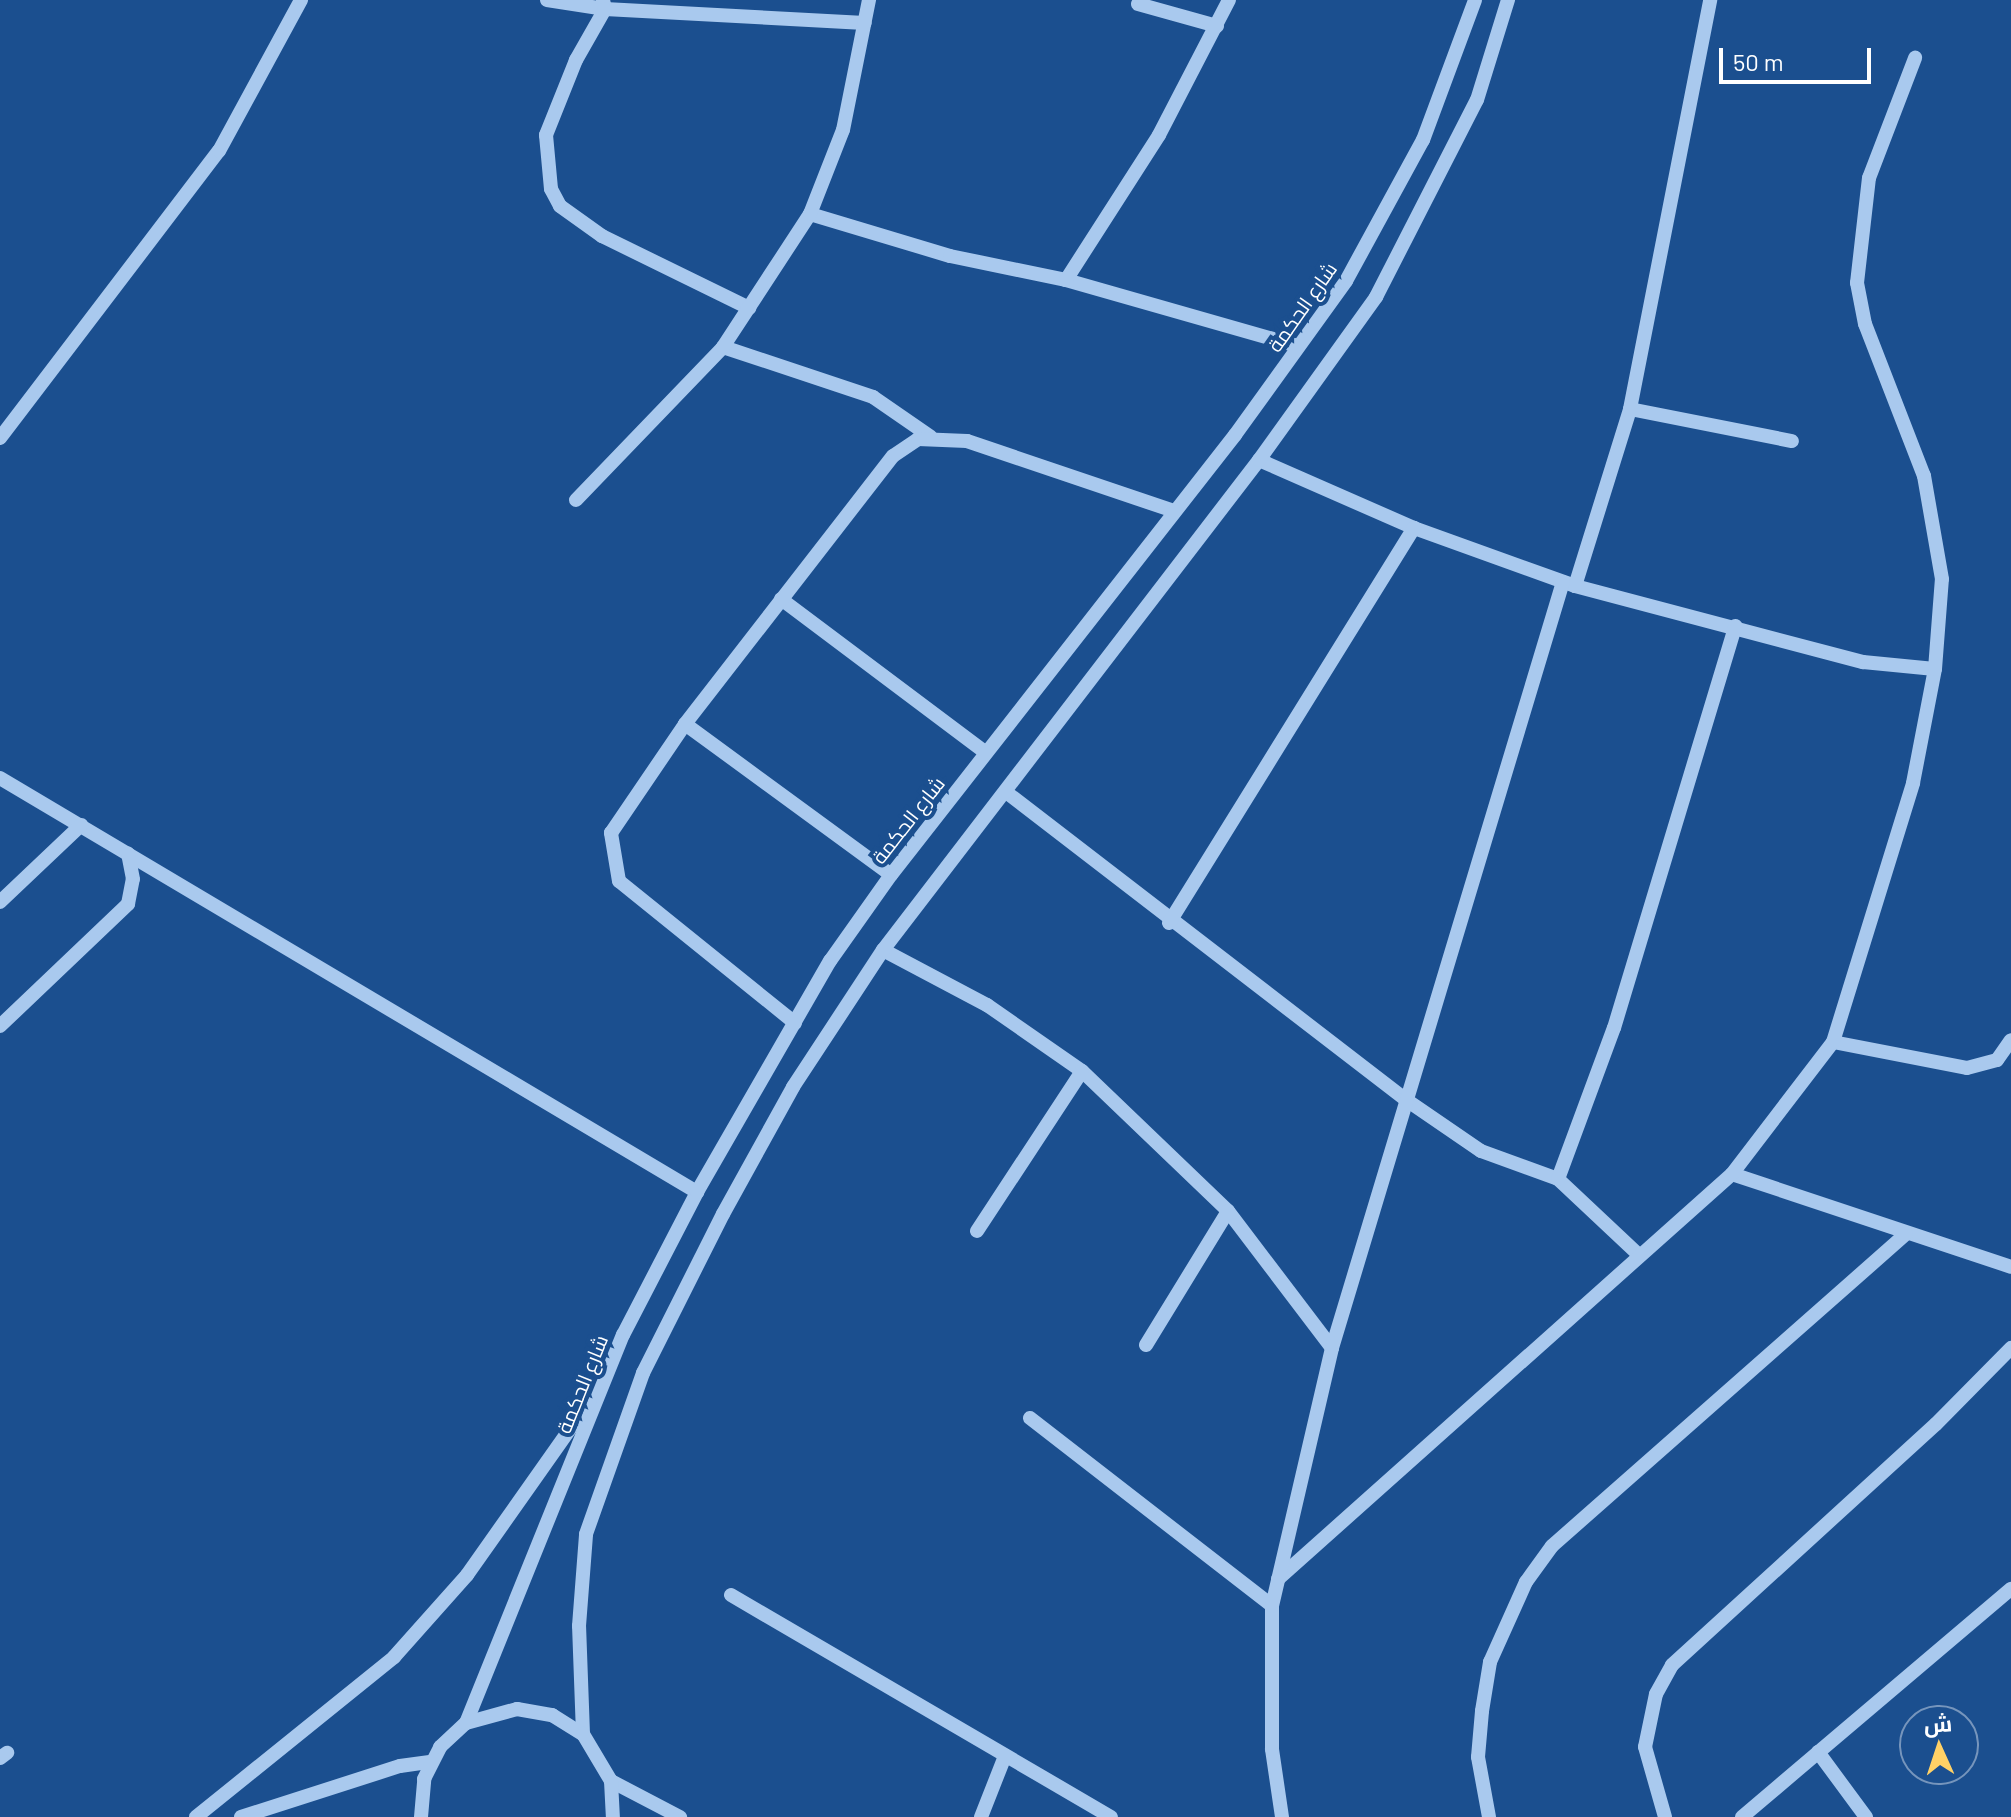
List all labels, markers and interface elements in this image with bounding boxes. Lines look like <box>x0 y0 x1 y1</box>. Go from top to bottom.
scale bar <box>1723 32 1875 82</box>
text: 50 m <box>1733 47 1784 76</box>
street label: شارع الحكمة <box>1262 258 1342 356</box>
street label: شارع الحكمة <box>867 772 949 868</box>
street label: شارع الحكمة <box>551 1331 613 1437</box>
north arrow <box>1899 1705 1979 1785</box>
text: ش <box>1923 1709 1953 1737</box>

